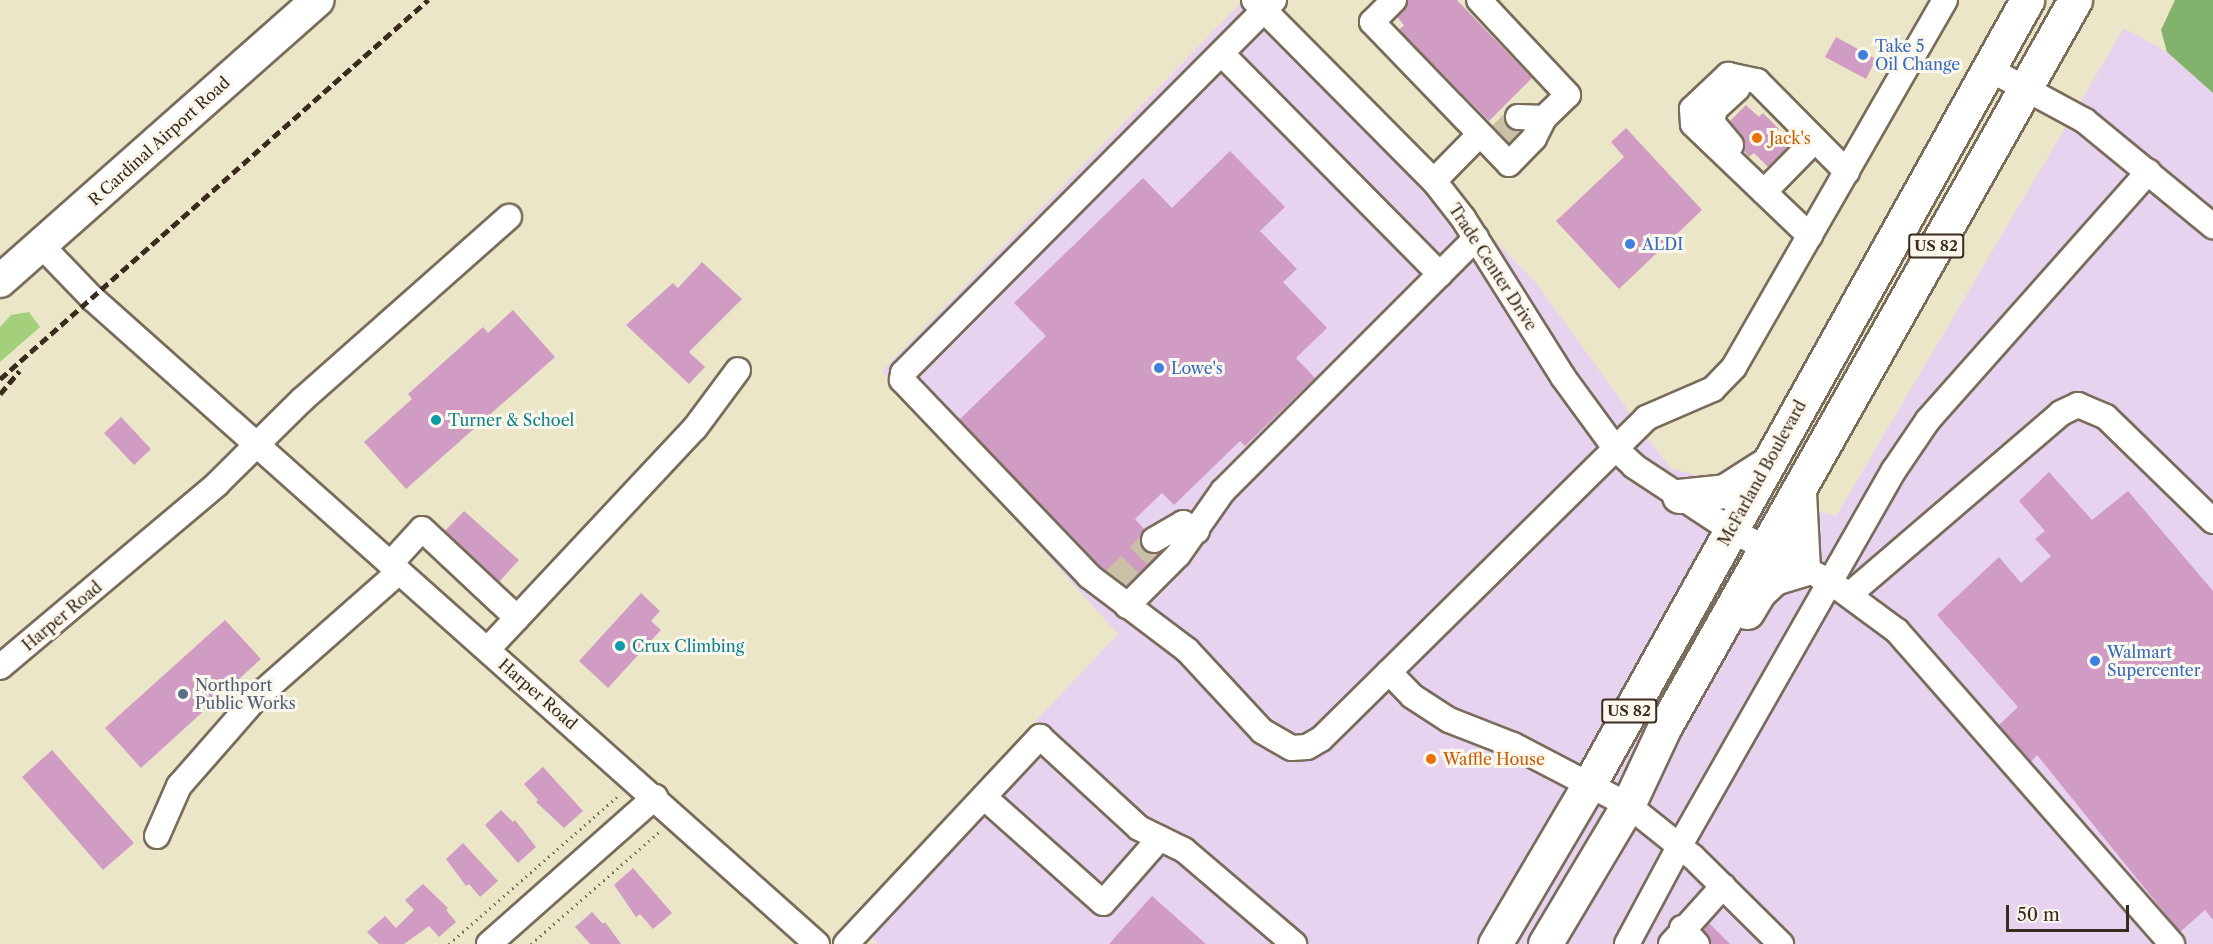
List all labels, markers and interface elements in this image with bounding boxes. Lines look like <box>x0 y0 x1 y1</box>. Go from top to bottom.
place label: Take 5 Oil Change <box>1875 36 1960 74</box>
marker: Take 5 Oil Change <box>1856 48 1870 62</box>
street label: R Cardinal Airport Road <box>84 72 234 210</box>
place label: Jack's <box>1769 128 1811 148</box>
marker: Jack's <box>1750 131 1764 145</box>
street label: Trade Center Drive <box>1445 200 1541 334</box>
place label: ALDI <box>1642 234 1683 254</box>
road number: US 82 <box>1908 234 1964 258</box>
marker: ALDI <box>1623 237 1637 251</box>
place label: Lowe's <box>1171 358 1223 378</box>
marker: Lowe's <box>1152 361 1166 375</box>
street label: McFarland Boulevard <box>1714 397 1810 549</box>
place label: Turner & Schoel <box>448 410 575 430</box>
marker: Turner & Schoel <box>429 413 443 427</box>
street label: Harper Road <box>18 577 106 655</box>
place label: Crux Climbing <box>632 636 744 656</box>
marker: Crux Climbing <box>613 639 627 653</box>
place label: Walmart Supercenter <box>2107 642 2201 680</box>
marker: Walmart Supercenter <box>2088 654 2102 668</box>
street label: Harper Road <box>495 655 581 733</box>
place label: Northport Public Works <box>195 675 296 713</box>
marker: Northport Public Works <box>176 687 190 701</box>
road number: US 82 <box>1600 699 1658 723</box>
place label: Waffle House <box>1443 749 1545 769</box>
marker: Waffle House <box>1424 752 1438 766</box>
scale bar <box>2009 893 2132 931</box>
text: 50 m <box>2017 904 2060 926</box>

